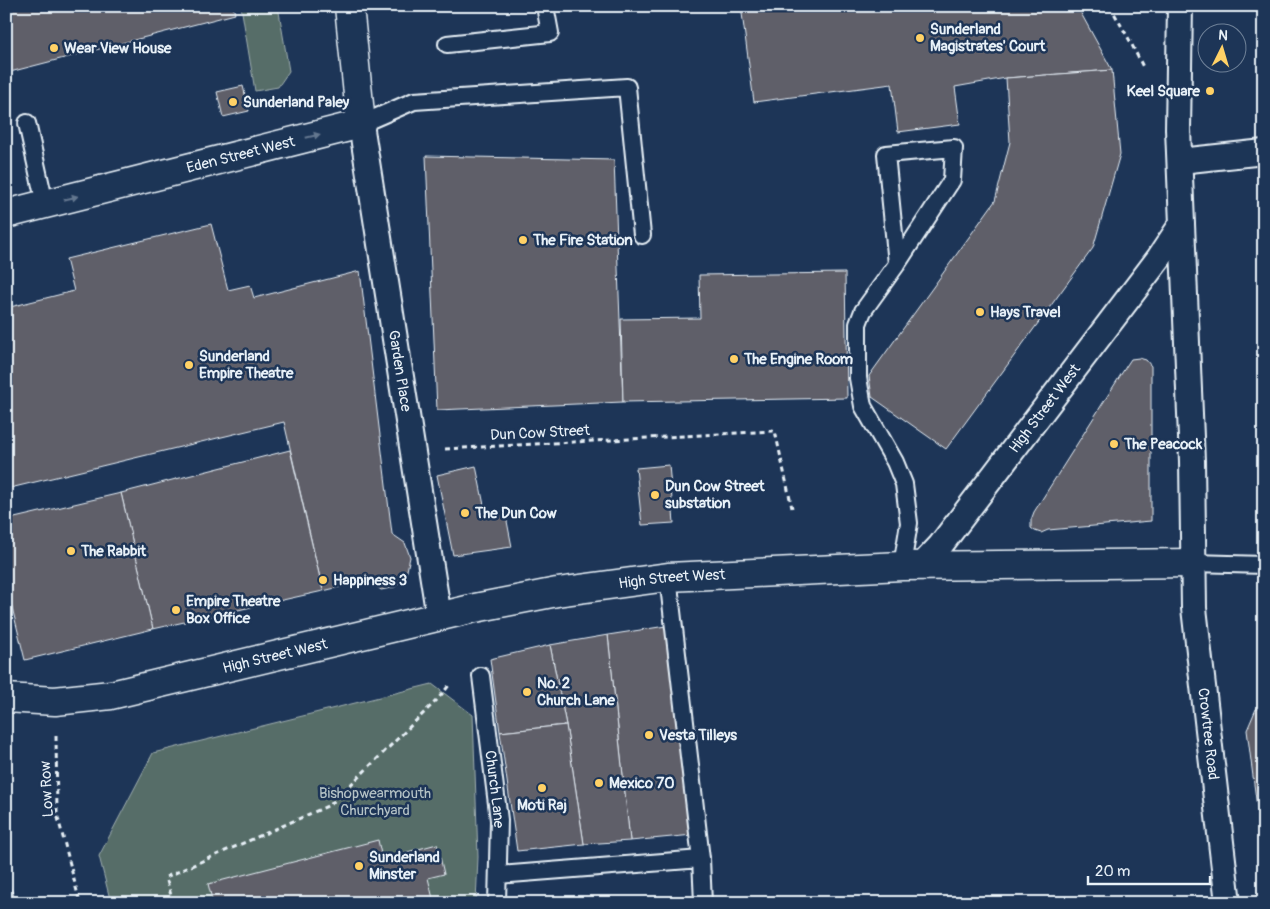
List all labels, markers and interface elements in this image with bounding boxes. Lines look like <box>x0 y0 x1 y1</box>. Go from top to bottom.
place label: Sunderland Magistrates' Court <box>930 20 1046 56</box>
north arrow <box>1198 22 1248 72</box>
text: N <box>1218 27 1229 44</box>
marker: Sunderland Magistrates' Court <box>914 32 926 44</box>
place label: Wear View House <box>64 39 172 58</box>
marker: Wear View House <box>48 42 60 54</box>
place label: Keel Square <box>1127 82 1201 101</box>
marker: Keel Square <box>1204 85 1216 97</box>
place label: Sunderland Paley <box>243 93 350 112</box>
marker: Sunderland Paley <box>227 96 239 108</box>
street label: Eden Street West <box>184 131 298 177</box>
one-way arrow <box>305 132 320 140</box>
one-way arrow <box>63 193 78 201</box>
place label: The Fire Station <box>532 231 633 250</box>
marker: The Fire Station <box>517 234 529 246</box>
place label: Hays Travel <box>990 303 1061 322</box>
marker: Hays Travel <box>974 306 986 318</box>
street label: Garden Place <box>384 329 416 414</box>
place label: Sunderland Empire Theatre <box>199 347 294 383</box>
place label: The Engine Room <box>743 350 853 369</box>
marker: The Engine Room <box>728 353 740 365</box>
marker: Sunderland Empire Theatre <box>183 359 195 371</box>
street label: High Street West <box>1005 359 1085 457</box>
street label: Dun Cow Street <box>490 421 591 445</box>
place label: The Peacock <box>1123 435 1203 454</box>
marker: The Peacock <box>1108 438 1120 450</box>
place label: Dun Cow Street substation <box>665 477 766 513</box>
marker: Dun Cow Street substation <box>649 489 661 501</box>
place label: The Dun Cow <box>474 504 558 523</box>
marker: The Dun Cow <box>459 507 471 519</box>
place label: The Rabbit <box>80 542 147 561</box>
marker: The Rabbit <box>65 545 77 557</box>
street label: High Street West <box>617 565 727 593</box>
place label: Happiness 3 <box>333 571 407 590</box>
marker: Happiness 3 <box>317 574 329 586</box>
place label: Empire Theatre Box Office <box>186 592 281 628</box>
marker: Empire Theatre Box Office <box>170 604 182 616</box>
street label: High Street West <box>221 634 330 678</box>
place label: No. 2 Church Lane <box>537 674 616 710</box>
marker: No. 2 Church Lane <box>521 686 533 698</box>
street label: Crowtree Road <box>1194 687 1223 781</box>
place label: Vesta Tilleys <box>659 726 737 745</box>
marker: Vesta Tilleys <box>643 729 655 741</box>
street label: Church Lane <box>481 749 508 829</box>
street label: Low Row <box>36 760 58 818</box>
place label: Mexico 70 <box>609 774 674 793</box>
marker: Mexico 70 <box>593 777 605 789</box>
marker: Moti Raj <box>536 782 548 794</box>
park label: Bishopwearmouth Churchyard <box>319 784 431 820</box>
place label: Moti Raj <box>517 796 567 815</box>
place label: Sunderland Minster <box>369 848 440 884</box>
scale bar <box>1088 854 1210 886</box>
marker: Sunderland Minster <box>353 860 365 872</box>
text: 20 m <box>1095 862 1130 881</box>

